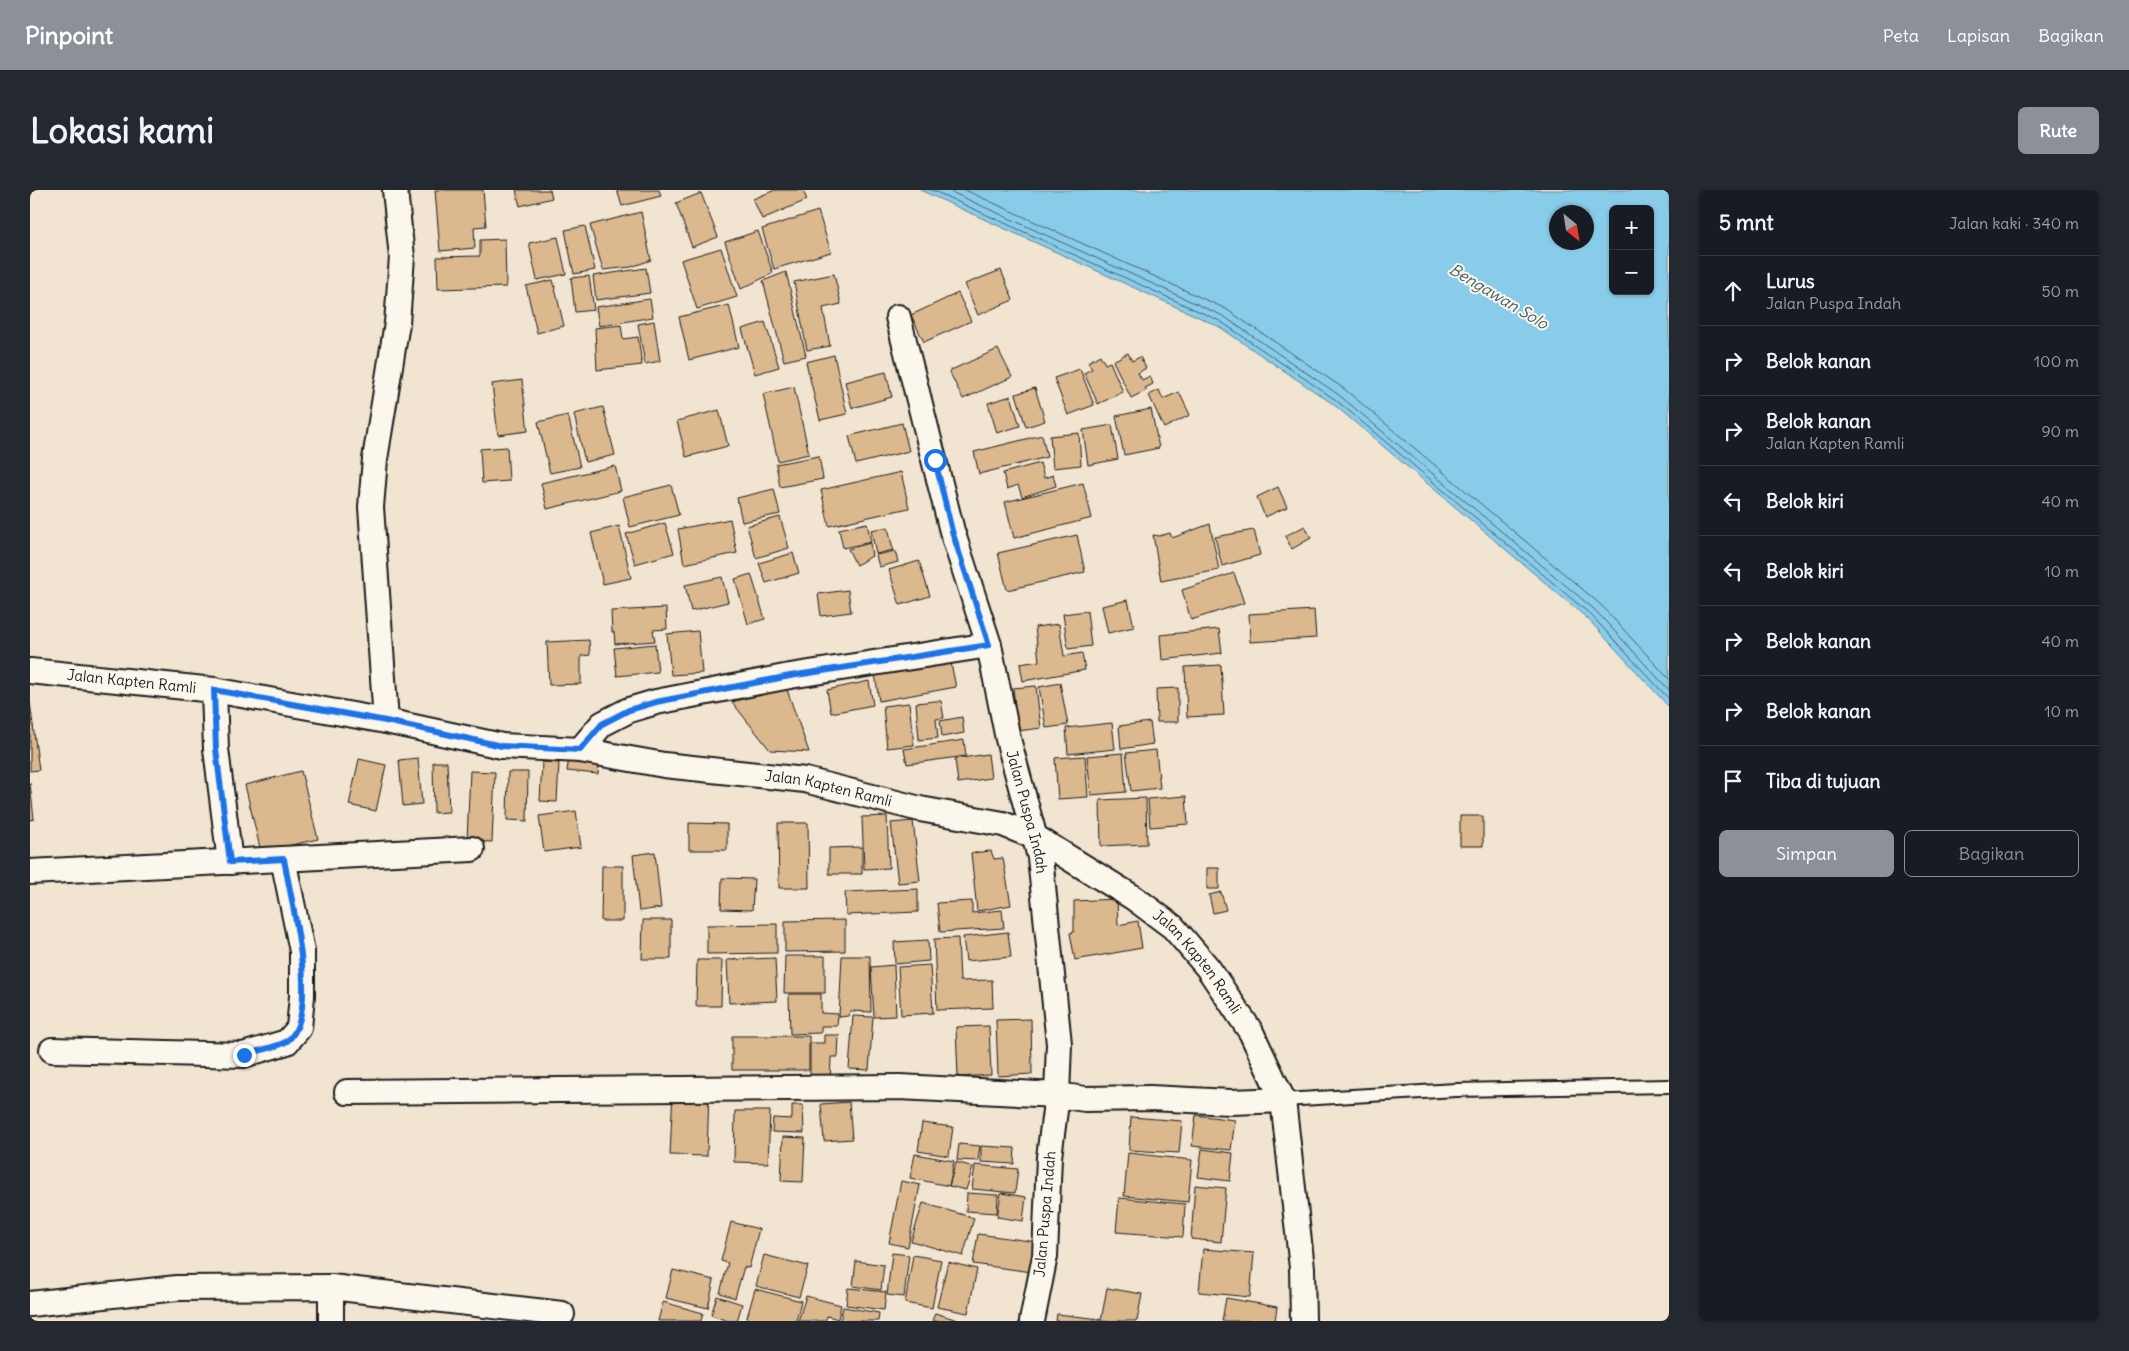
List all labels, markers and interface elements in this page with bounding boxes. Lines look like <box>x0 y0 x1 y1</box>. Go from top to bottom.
text: Pinpoint <box>25 20 113 50</box>
text: Peta <box>1883 24 1919 47</box>
text: Lapisan <box>1947 24 2010 47</box>
text: Bagikan <box>2038 24 2104 47</box>
button: Rute <box>2018 107 2099 154</box>
text: Lokasi kami <box>30 108 214 152</box>
north arrow <box>1549 205 1594 250</box>
map controls <box>1609 205 1654 295</box>
button: + <box>1609 205 1654 250</box>
text: 5 mnt <box>1719 209 1774 236</box>
text: Jalan kaki · 340 m <box>1949 213 2079 233</box>
button: − <box>1609 250 1654 295</box>
water label: Bengawan Solo <box>1446 259 1553 334</box>
text: Lurus <box>1766 269 1815 293</box>
icon: ahead <box>1719 277 1747 305</box>
text: 50 m <box>2041 281 2079 301</box>
text: Jalan Puspa Indah <box>1766 293 1901 313</box>
icon: right <box>1719 347 1747 375</box>
text: Belok kanan <box>1766 349 1871 373</box>
text: 100 m <box>2034 351 2079 371</box>
text: Belok kanan <box>1766 409 1871 433</box>
icon: right <box>1719 417 1747 445</box>
text: 90 m <box>2041 421 2079 441</box>
text: Jalan Kapten Ramli <box>1766 433 1904 453</box>
route start <box>924 449 947 472</box>
icon: left <box>1719 487 1747 515</box>
text: Belok kiri <box>1766 489 1844 513</box>
text: 40 m <box>2041 491 2079 511</box>
icon: left <box>1719 557 1747 585</box>
text: Belok kiri <box>1766 559 1844 583</box>
text: 10 m <box>2044 561 2079 581</box>
icon: right <box>1719 627 1747 655</box>
text: Belok kanan <box>1766 629 1871 653</box>
text: 40 m <box>2041 631 2079 651</box>
street label: Jalan Kapten Ramli <box>66 665 197 697</box>
icon: right <box>1719 697 1747 725</box>
text: Belok kanan <box>1766 699 1871 723</box>
text: 10 m <box>2044 701 2079 721</box>
street label: Jalan Puspa Indah <box>1002 748 1052 875</box>
street label: Jalan Kapten Ramli <box>764 766 894 811</box>
icon: arrive <box>1719 767 1747 795</box>
text: Tiba di tujuan <box>1766 769 1881 793</box>
button: Simpan <box>1719 830 1894 877</box>
button: Bagikan <box>1904 830 2079 877</box>
street label: Jalan Kapten Ramli <box>1149 905 1246 1017</box>
route end <box>233 1044 256 1067</box>
street label: Jalan Puspa Indah <box>1030 1150 1060 1278</box>

